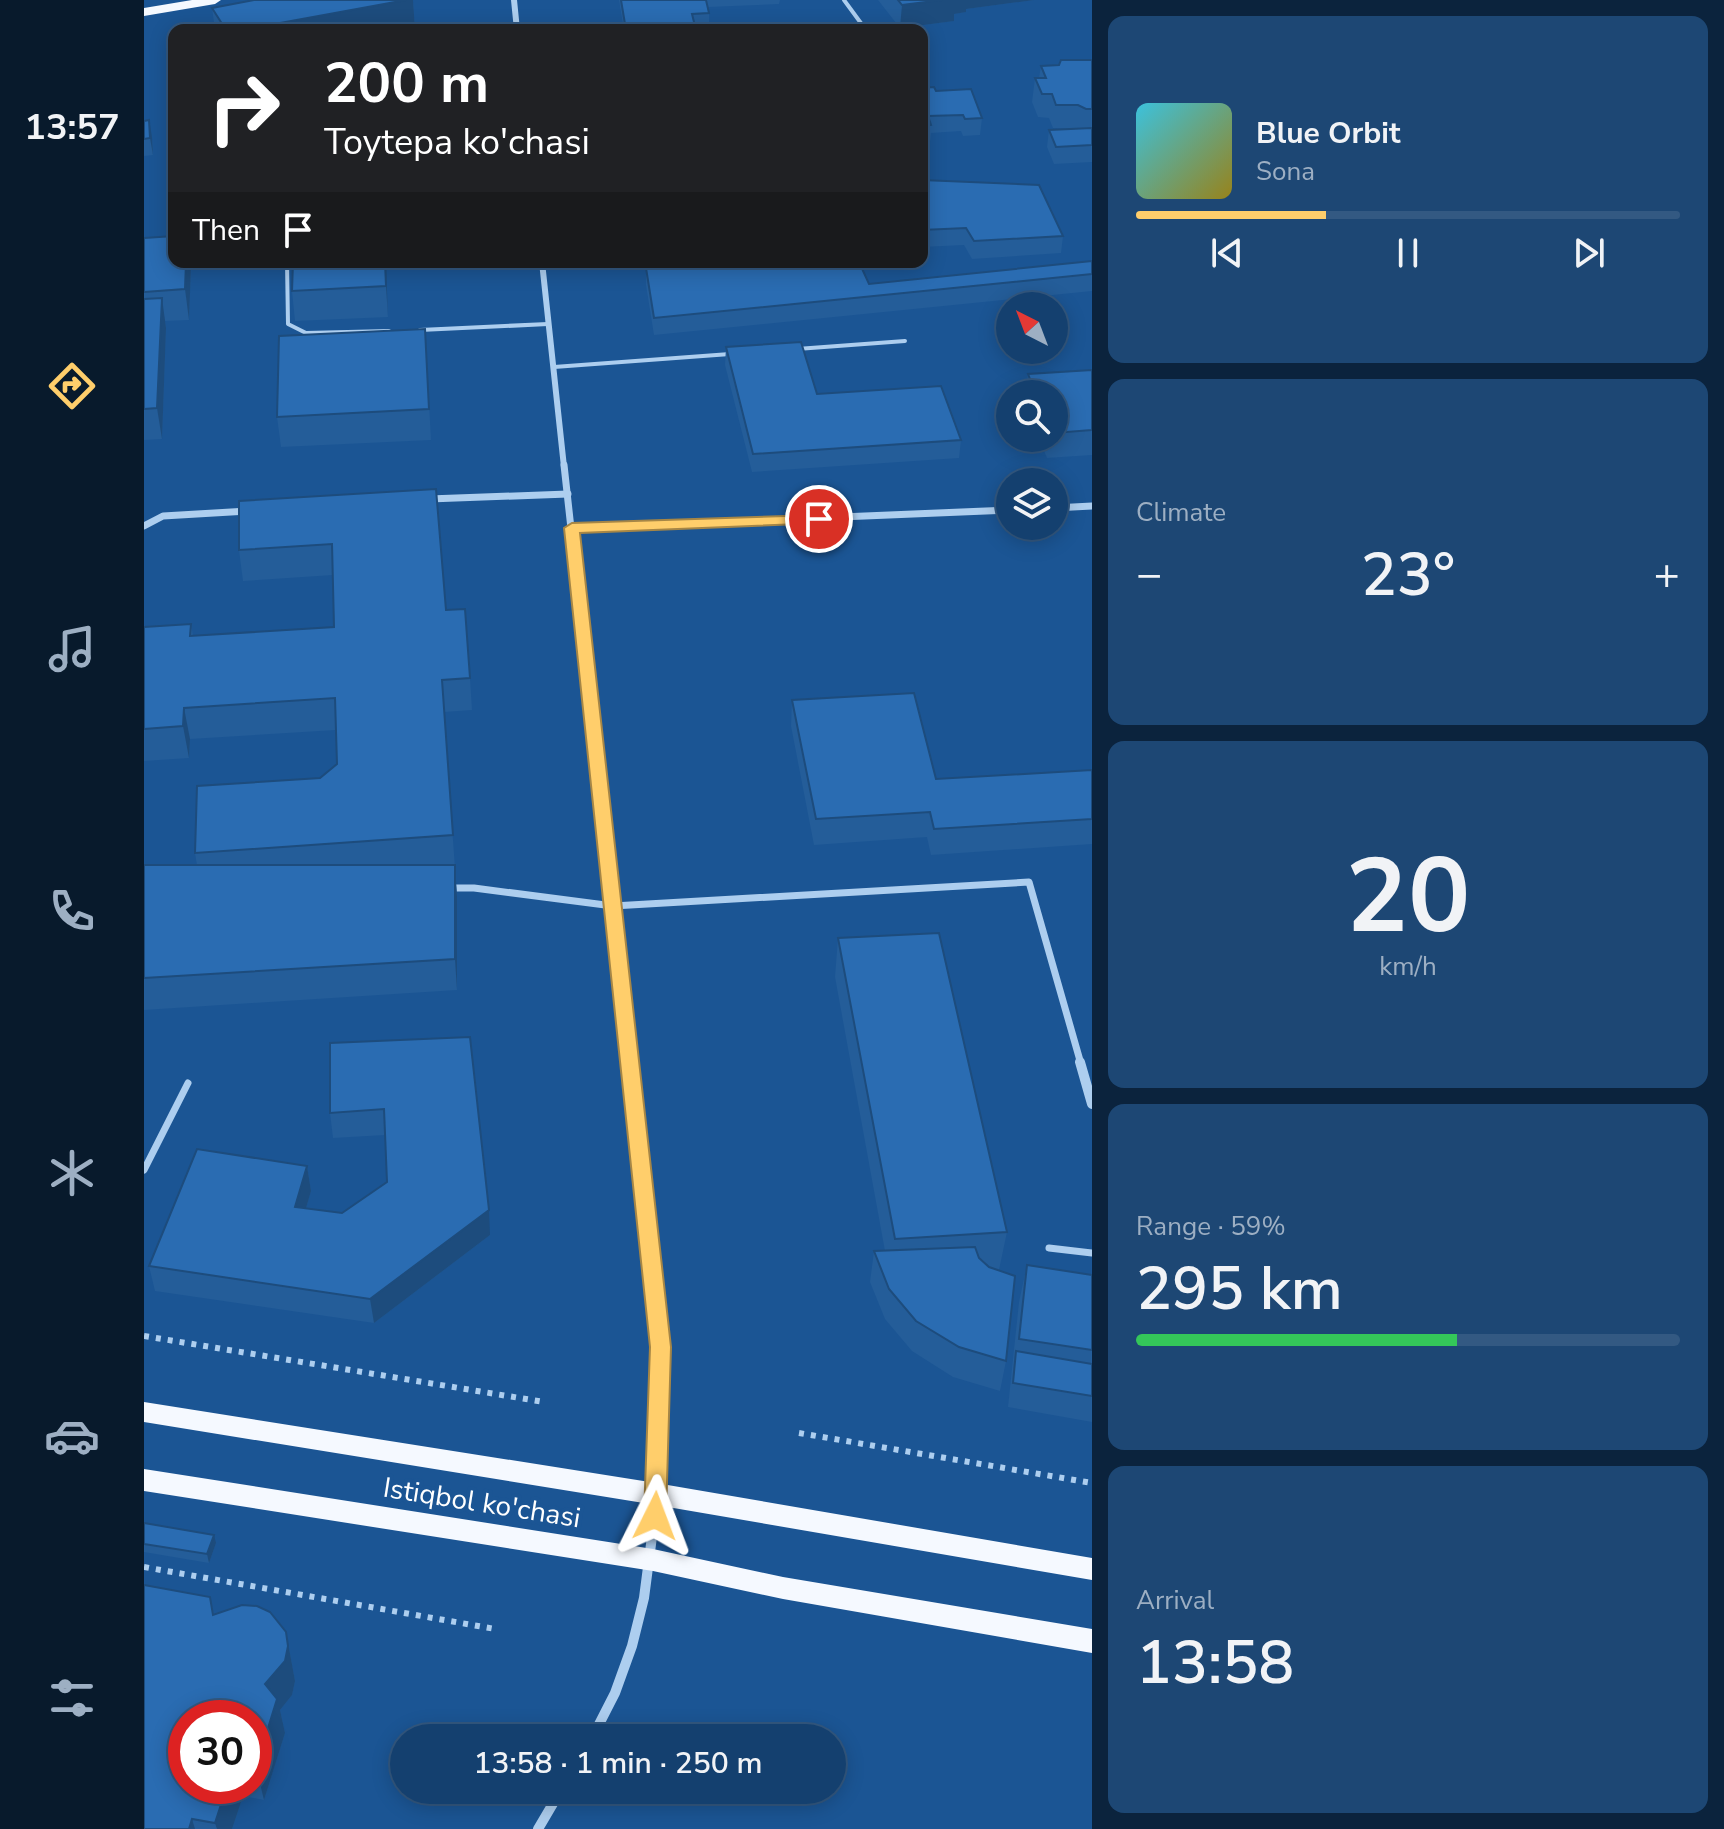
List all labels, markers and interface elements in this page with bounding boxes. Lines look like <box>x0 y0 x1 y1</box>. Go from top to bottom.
text: 200 m <box>324 45 489 122</box>
icon: right <box>192 56 296 160</box>
text: 13:57 <box>24 103 120 152</box>
text: Blue Orbit <box>1256 113 1400 154</box>
text: Toytepa ko'chasi <box>324 118 590 167</box>
text: Sona <box>1256 154 1315 189</box>
icon: arrive <box>276 208 320 252</box>
text: Then <box>192 210 260 251</box>
icon: previous <box>1205 231 1249 275</box>
icon: pause <box>1386 231 1430 275</box>
icon: next <box>1567 231 1611 275</box>
north arrow <box>996 292 1068 364</box>
map controls <box>996 292 1068 540</box>
icon: directions <box>44 358 100 414</box>
button: search <box>996 380 1068 452</box>
button: layers <box>996 468 1068 540</box>
pin <box>785 485 853 553</box>
text: Climate <box>1136 495 1226 530</box>
icon: arrive <box>797 497 841 541</box>
text: 23° <box>1361 534 1455 616</box>
text: − <box>1136 545 1162 605</box>
text: + <box>1654 545 1680 605</box>
icon: music <box>44 621 100 677</box>
text: 20 <box>1346 826 1470 968</box>
icon: phone <box>44 883 100 939</box>
text: km/h <box>1379 949 1437 984</box>
icon: climate <box>44 1145 100 1201</box>
text: Range · 59% <box>1136 1209 1286 1244</box>
text: 295 km <box>1136 1248 1343 1330</box>
icon: car <box>44 1408 100 1464</box>
street label: Istiqbol ko'chasi <box>380 1469 583 1537</box>
position arrow <box>613 1474 697 1558</box>
text: Arrival <box>1136 1583 1214 1618</box>
text: 13:58 <box>1136 1622 1294 1704</box>
icon: filters <box>44 1670 100 1726</box>
speed limit sign: 30 <box>168 1700 272 1804</box>
text: 13:58 · 1 min · 250 m <box>473 1743 763 1784</box>

